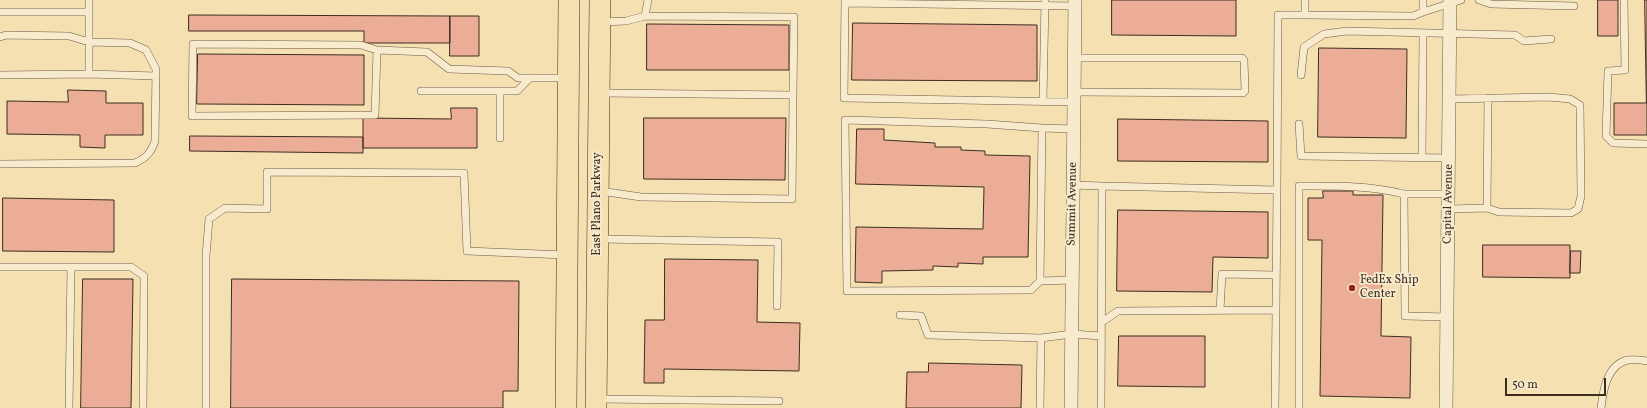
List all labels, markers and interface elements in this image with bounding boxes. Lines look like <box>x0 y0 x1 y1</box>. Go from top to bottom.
street label: East Plano Parkway <box>591 152 605 256</box>
street label: Summit Avenue <box>1065 162 1081 246</box>
street label: Capital Avenue <box>1441 164 1457 244</box>
place label: FedEx Ship Center <box>1360 274 1419 302</box>
marker: FedEx Ship Center <box>1347 283 1357 293</box>
scale bar <box>1507 370 1608 396</box>
text: 50 m <box>1512 377 1538 393</box>

